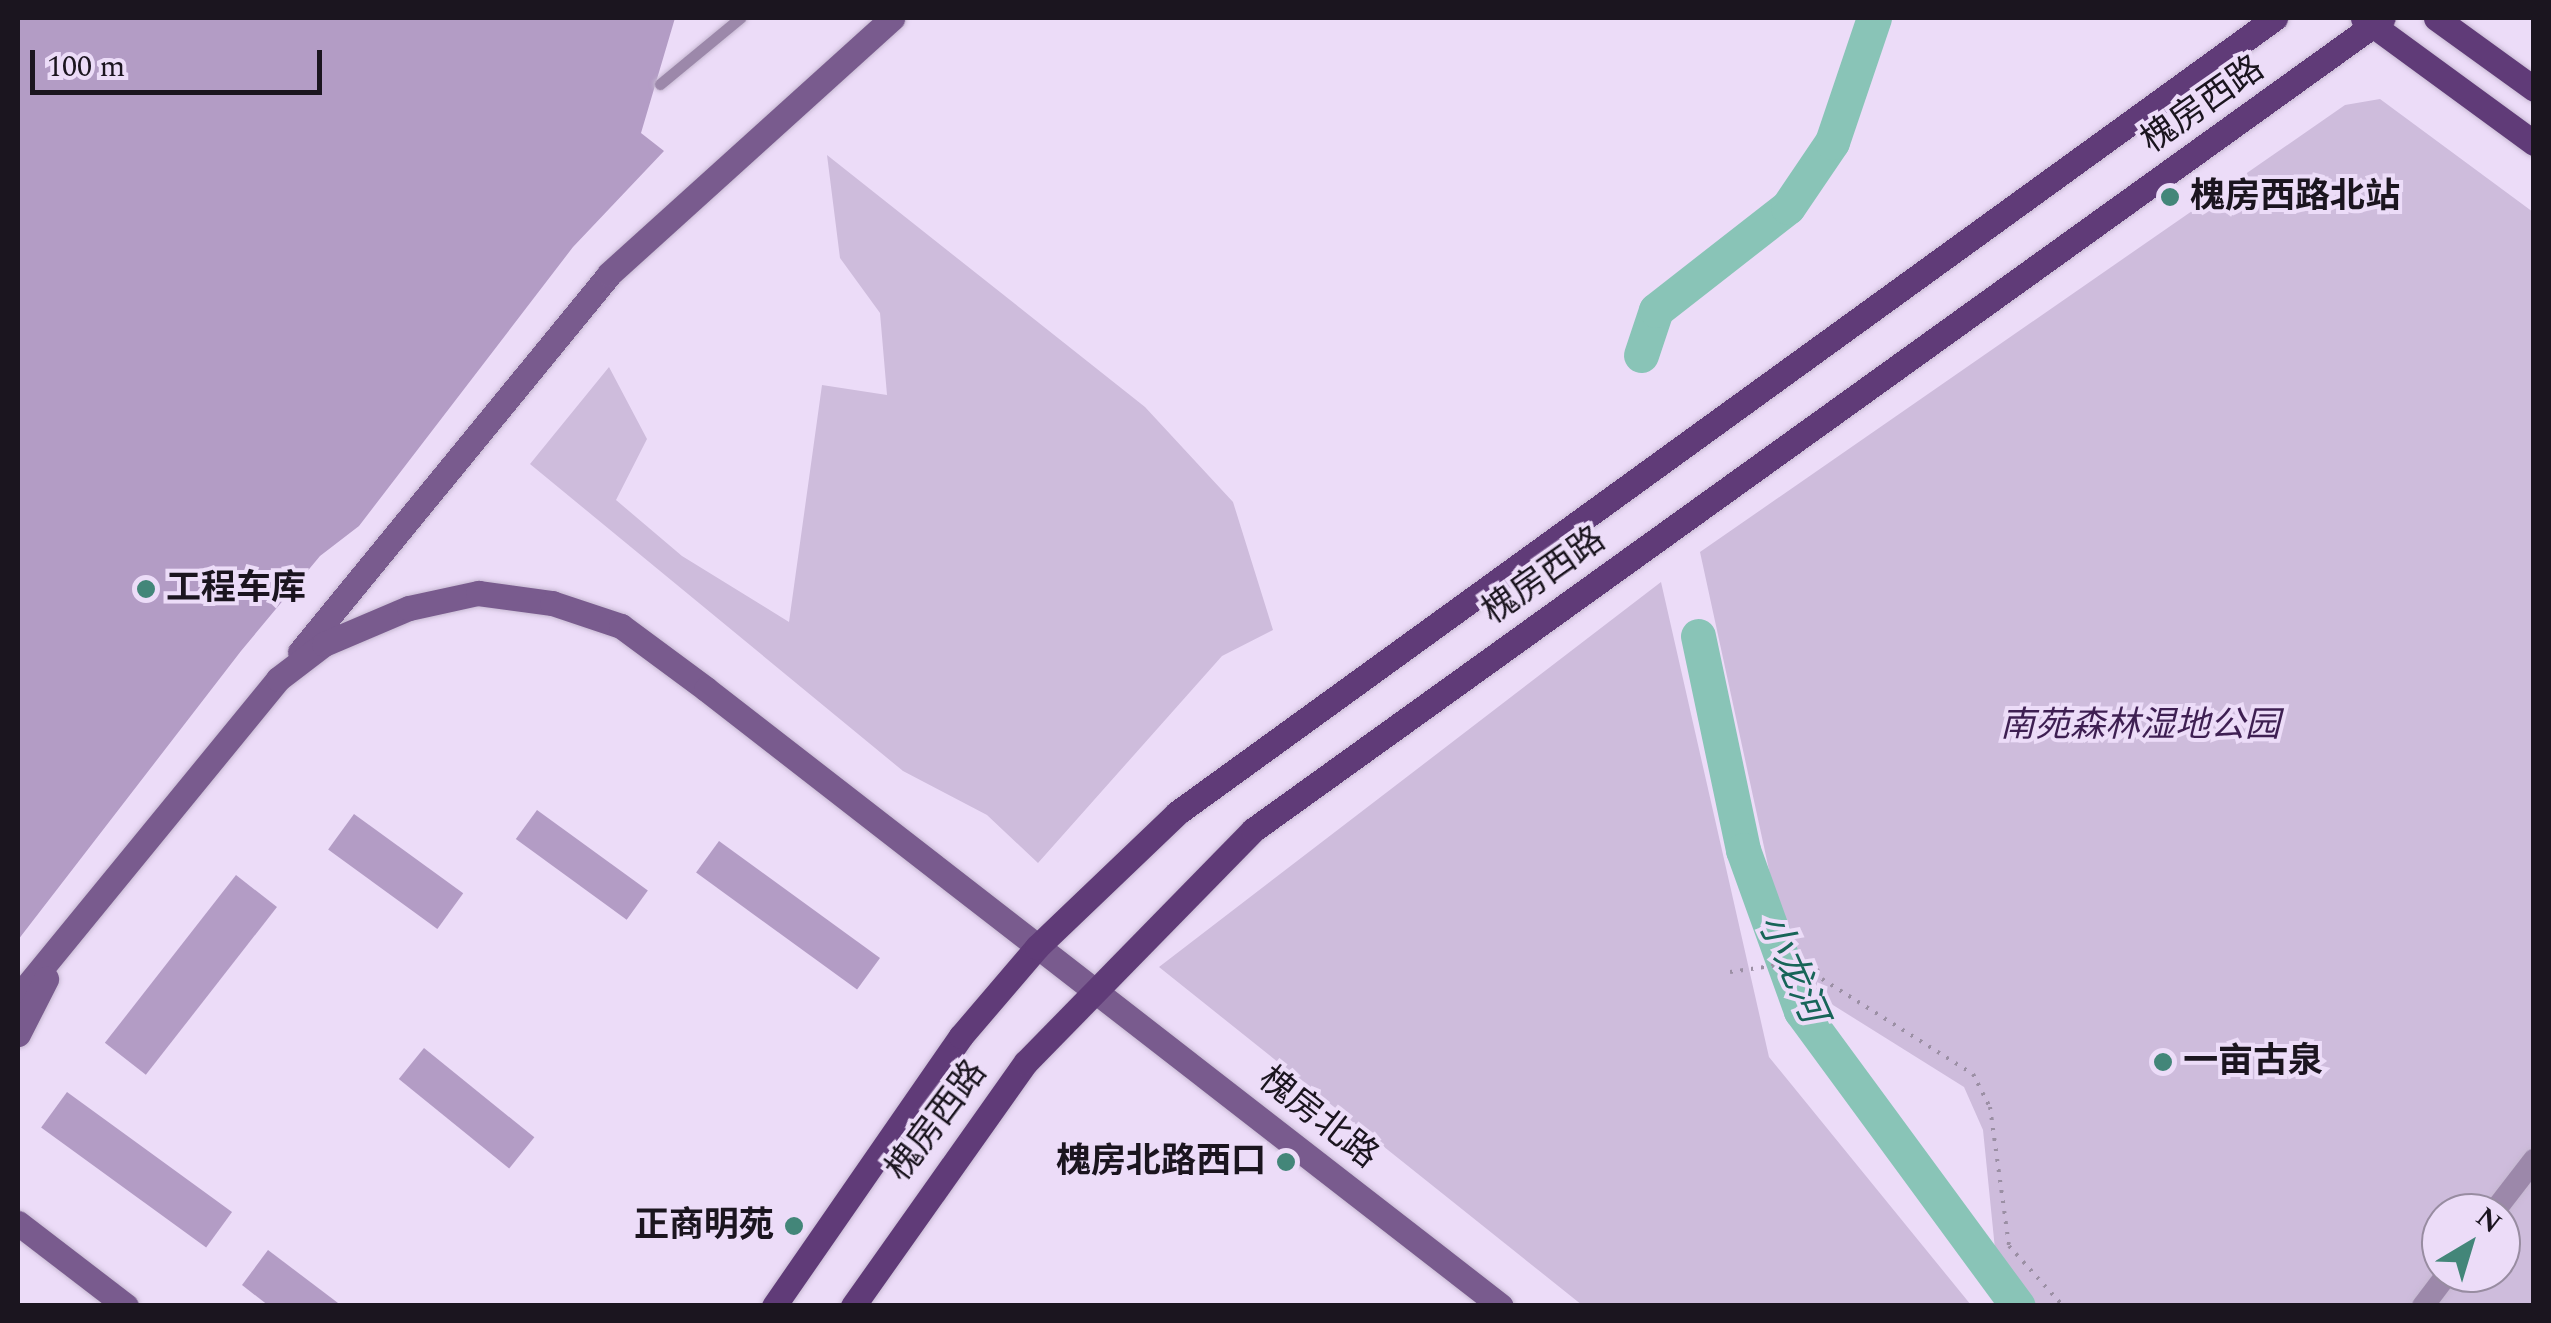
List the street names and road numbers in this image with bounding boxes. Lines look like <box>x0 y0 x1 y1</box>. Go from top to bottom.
street label: 槐房西路 <box>2134 48 2272 162</box>
street label: 槐房西路 <box>1475 519 1613 633</box>
street label: 槐房西路 <box>878 1052 996 1190</box>
street label: 槐房北路 <box>1250 1058 1386 1178</box>

